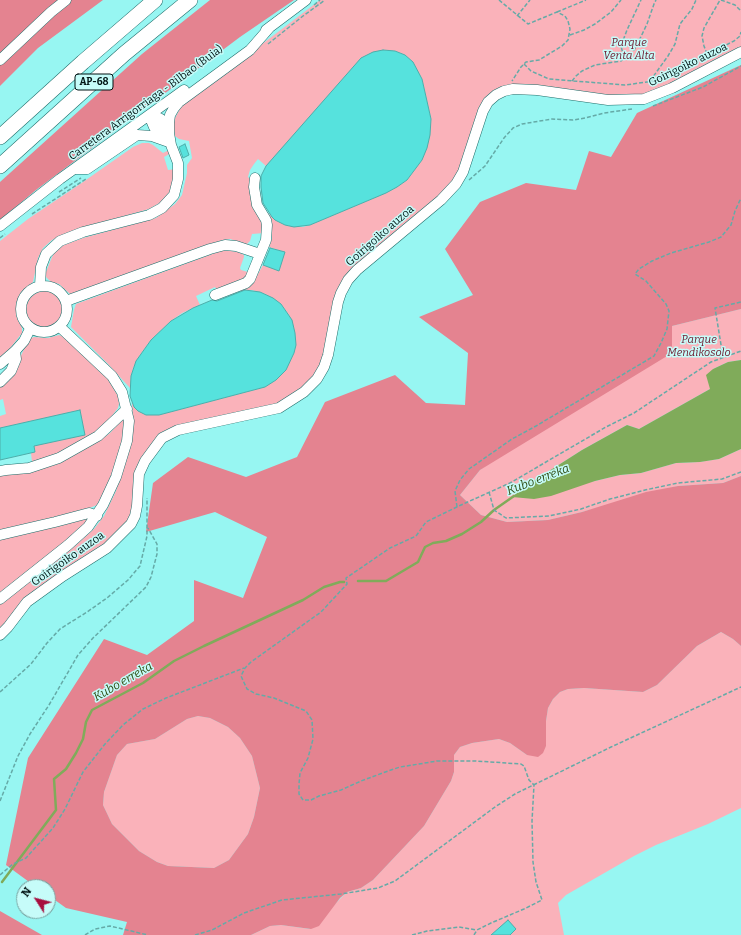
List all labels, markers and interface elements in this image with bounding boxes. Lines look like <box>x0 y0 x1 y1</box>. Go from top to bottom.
park label: Parque Venta Alta <box>603 36 655 62</box>
street label: Goirigoiko auzoa <box>646 40 730 90</box>
street label: Carretera Arrigorriaga - Bilbao (Buia) <box>66 43 226 163</box>
road number: AP-68 <box>75 74 113 90</box>
street label: Goirigoiko auzoa <box>343 203 417 269</box>
park label: Parque Mendikosolo <box>667 333 731 359</box>
water label: Kubo erreka <box>505 461 571 499</box>
street label: Goirigoiko auzoa <box>29 529 107 589</box>
water label: Kubo erreka <box>91 659 155 705</box>
north arrow <box>16 879 56 919</box>
text: N <box>19 885 34 899</box>

